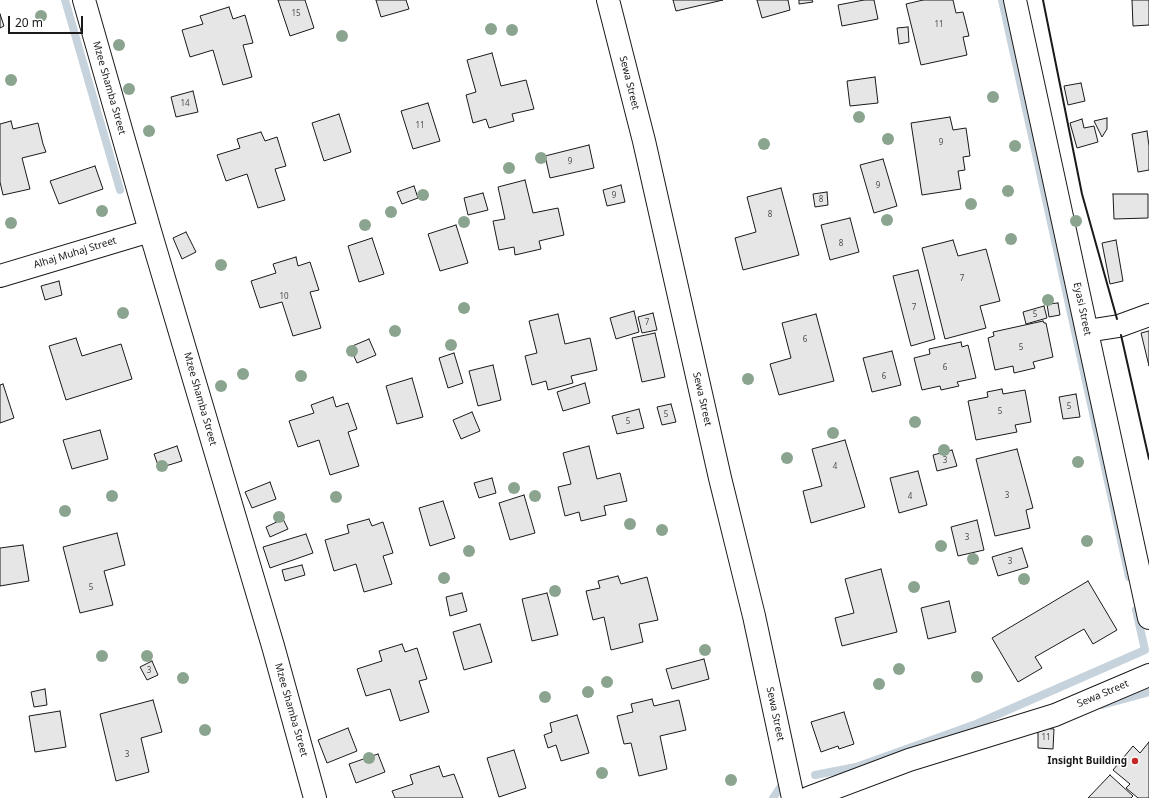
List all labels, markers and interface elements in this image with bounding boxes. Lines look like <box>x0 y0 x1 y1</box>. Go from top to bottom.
scale bar <box>10 8 85 34</box>
house number: 15 <box>291 9 301 19</box>
text: 20 m <box>15 14 43 31</box>
house number: 11 <box>934 20 944 30</box>
street label: Mzee Shamba Street <box>90 40 128 136</box>
street label: Sewa Street <box>617 55 641 111</box>
house number: 14 <box>180 99 190 109</box>
house number: 11 <box>415 121 425 131</box>
house number: 9 <box>939 138 943 148</box>
house number: 9 <box>568 157 572 167</box>
house number: 9 <box>876 181 880 191</box>
house number: 9 <box>612 191 616 201</box>
house number: 8 <box>819 195 823 205</box>
house number: 8 <box>768 210 772 220</box>
street label: Alhaj Muhaj Street <box>32 235 118 271</box>
house number: 8 <box>839 239 843 249</box>
house number: 7 <box>960 274 964 284</box>
street label: Eyasi Street <box>1071 281 1093 337</box>
house number: 10 <box>279 292 289 302</box>
house number: 7 <box>912 303 916 313</box>
house number: 5 <box>1033 310 1037 320</box>
house number: 7 <box>645 318 649 328</box>
house number: 6 <box>803 335 807 345</box>
house number: 5 <box>1019 343 1023 353</box>
street label: Mzee Shamba Street <box>181 351 219 447</box>
house number: 6 <box>943 363 947 373</box>
street label: Sewa Street <box>690 371 714 427</box>
house number: 6 <box>882 372 886 382</box>
house number: 5 <box>1067 402 1071 412</box>
house number: 5 <box>998 407 1002 417</box>
house number: 5 <box>664 410 668 420</box>
house number: 5 <box>626 417 630 427</box>
house number: 3 <box>943 456 947 466</box>
house number: 4 <box>833 462 837 472</box>
house number: 3 <box>1005 491 1009 501</box>
house number: 4 <box>908 492 912 502</box>
house number: 3 <box>965 533 969 543</box>
house number: 3 <box>1008 557 1012 567</box>
house number: 5 <box>89 583 93 593</box>
street label: Mzee Shamba Street <box>272 662 310 758</box>
house number: 3 <box>147 666 151 676</box>
street label: Sewa Street <box>1075 678 1131 710</box>
street label: Sewa Street <box>763 686 787 742</box>
house number: 11 <box>1041 733 1051 743</box>
house number: 3 <box>125 750 129 760</box>
place label: Insight Building <box>1048 755 1127 767</box>
marker: Insight Building <box>1130 756 1140 766</box>

